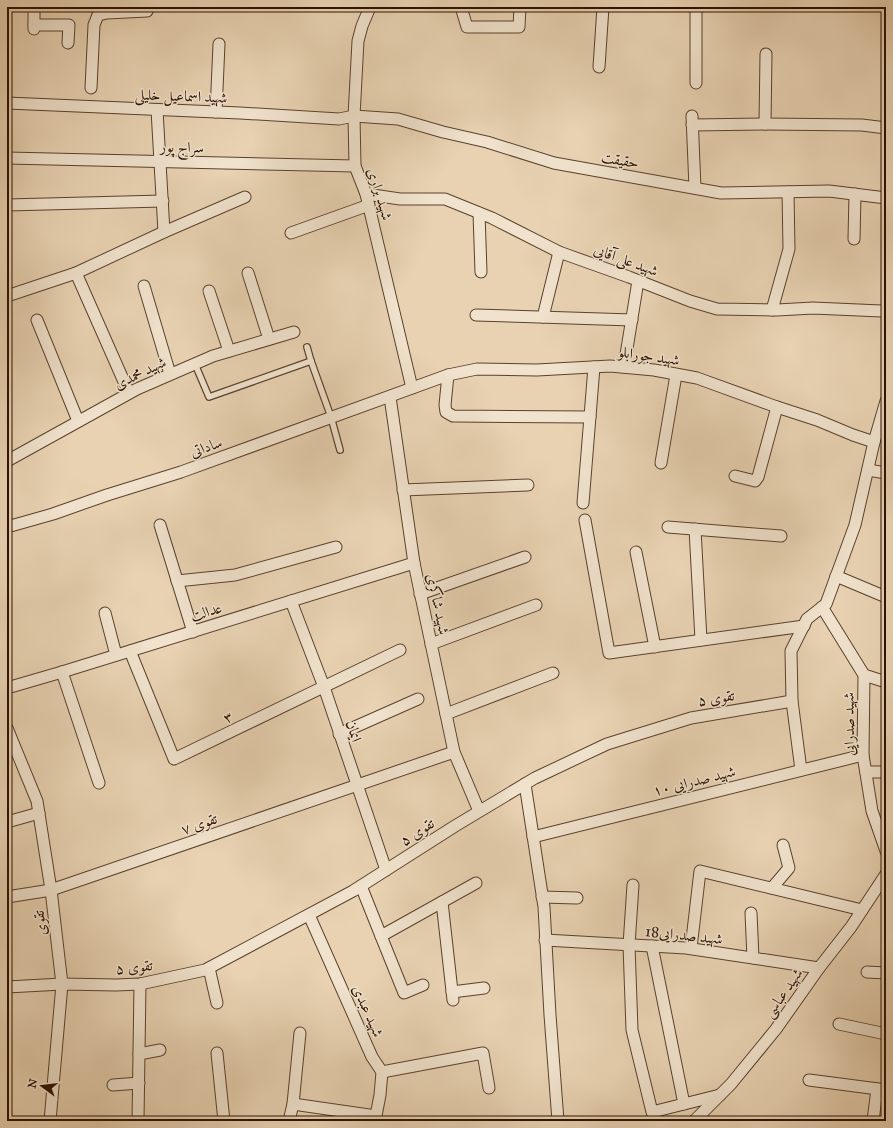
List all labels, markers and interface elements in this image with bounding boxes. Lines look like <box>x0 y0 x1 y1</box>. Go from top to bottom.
street label: شهید اسماعیل خلیلی <box>134 85 228 109</box>
street label: سراج پور <box>158 138 204 160</box>
street label: حقیقت <box>600 148 640 172</box>
street label: شهید براری <box>363 166 396 223</box>
street label: شهید علی آقایی <box>591 240 661 282</box>
street label: شهید جورابلو <box>615 343 681 370</box>
street label: شهید محمدی <box>111 353 169 394</box>
street label: ساداتی <box>187 433 225 461</box>
street label: شهید شاکری <box>422 572 453 636</box>
street label: عدالت <box>188 599 224 625</box>
street label: تقوی ۵ <box>696 686 736 710</box>
street label: شهید صدرایی <box>839 692 860 756</box>
street label: ۳ <box>220 707 236 727</box>
street label: ایمان <box>342 718 366 744</box>
street label: شهید صدرایی ۱۰ <box>651 762 737 801</box>
street label: تقوی ۷ <box>178 809 220 839</box>
street label: تقوی ۵ <box>397 814 438 850</box>
street label: تقوی <box>30 909 50 937</box>
street label: شهید صدرایی18 <box>644 922 724 949</box>
street label: تقوی ۵ <box>115 956 154 978</box>
street label: شهید عباسی <box>759 965 808 1022</box>
street label: شهید عبدی <box>348 982 387 1040</box>
north arrow <box>22 1066 62 1106</box>
text: N <box>25 1077 40 1090</box>

